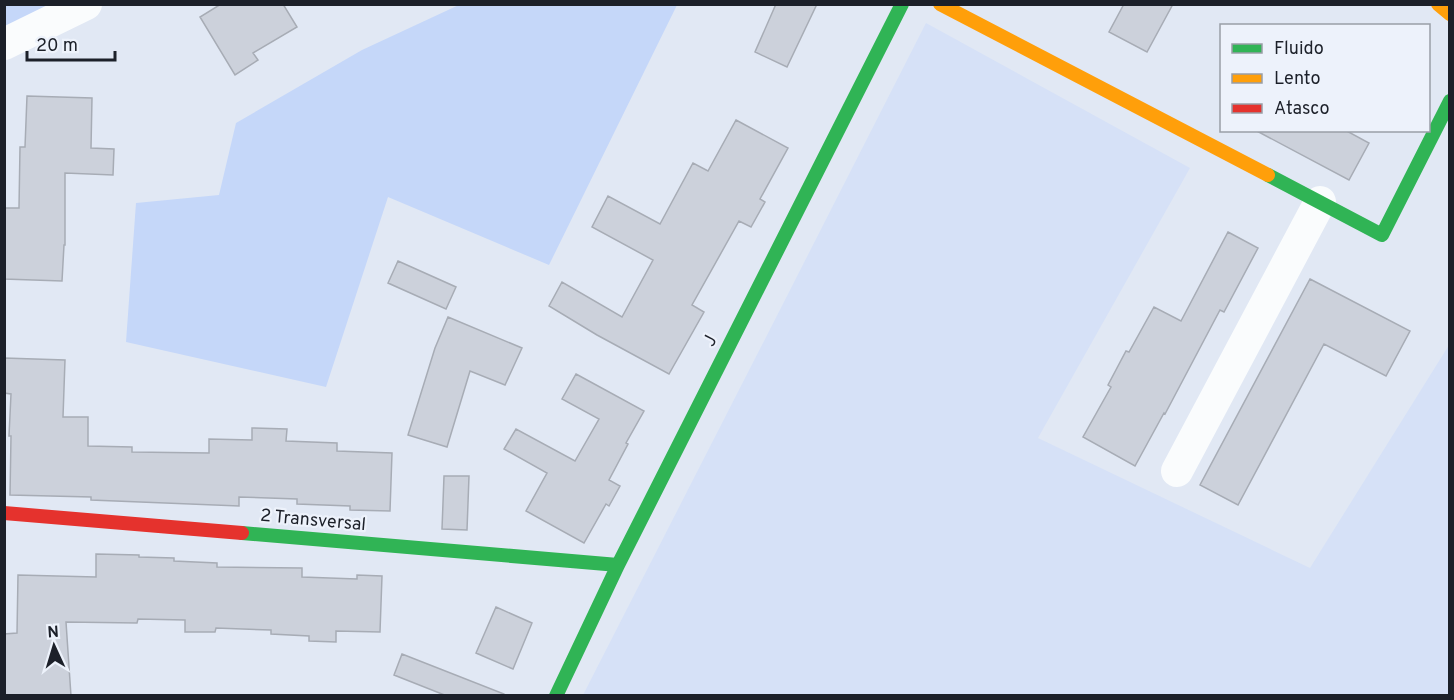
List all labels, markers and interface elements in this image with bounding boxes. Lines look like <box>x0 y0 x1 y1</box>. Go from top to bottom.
scale bar <box>27 24 116 62</box>
legend <box>1220 24 1430 132</box>
text: 20 m <box>36 35 78 58</box>
text: Fluido <box>1274 38 1324 61</box>
text: Lento <box>1274 68 1320 91</box>
text: Atasco <box>1274 98 1330 121</box>
street label: J <box>699 331 723 351</box>
street label: 2 Transversal <box>259 505 367 537</box>
north arrow <box>24 616 84 676</box>
text: N <box>47 623 60 643</box>

